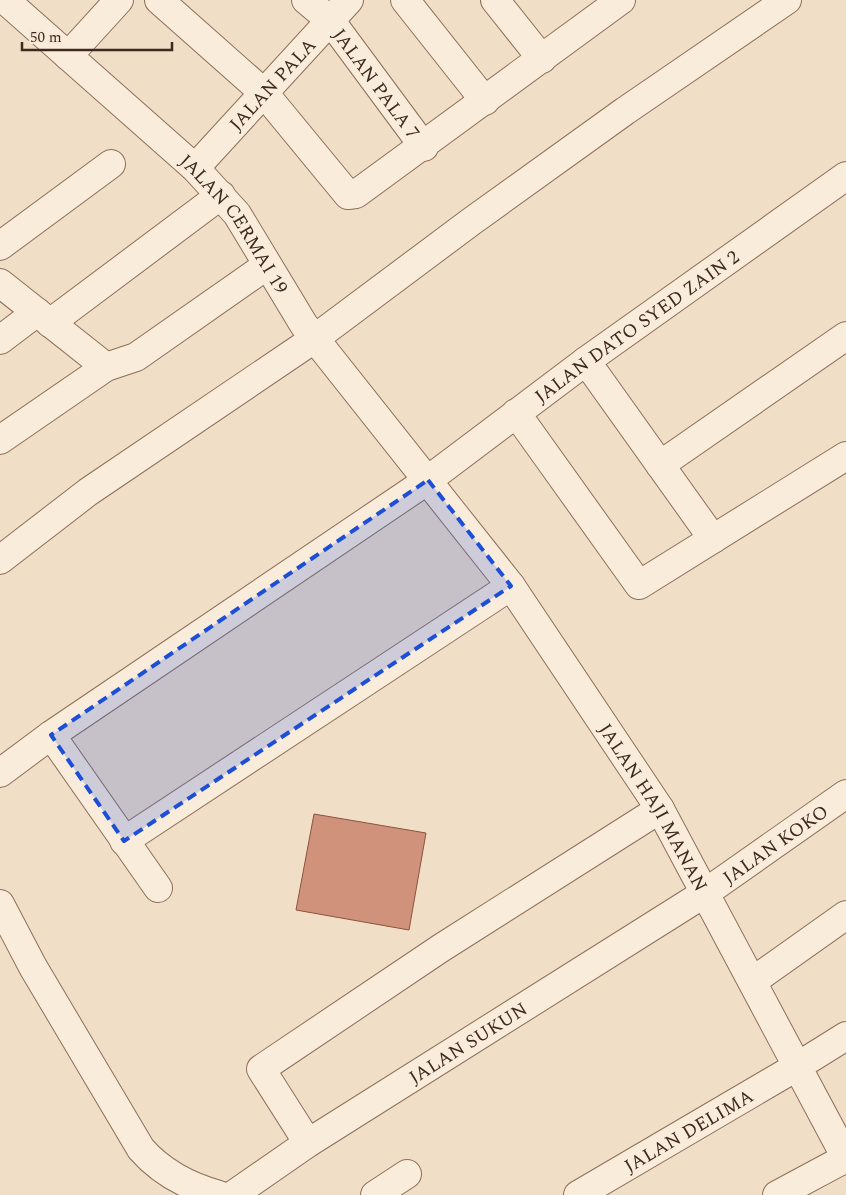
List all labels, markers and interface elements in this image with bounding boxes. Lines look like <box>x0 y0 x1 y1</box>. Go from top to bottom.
scale bar <box>22 20 172 52</box>
street label: JALAN PALA 7 <box>325 23 427 146</box>
text: 50 m <box>30 26 62 49</box>
street label: JALAN PALA <box>223 32 324 138</box>
street label: JALAN CERMAI 19 <box>172 147 295 300</box>
street label: JALAN DATO SYED ZAIN 2 <box>529 243 746 411</box>
street label: JALAN HAJI MANAN <box>591 718 714 897</box>
street label: JALAN KOKO <box>717 798 835 892</box>
street label: JALAN SUKUN <box>403 995 534 1092</box>
street label: JALAN DELIMA <box>619 1082 759 1181</box>

